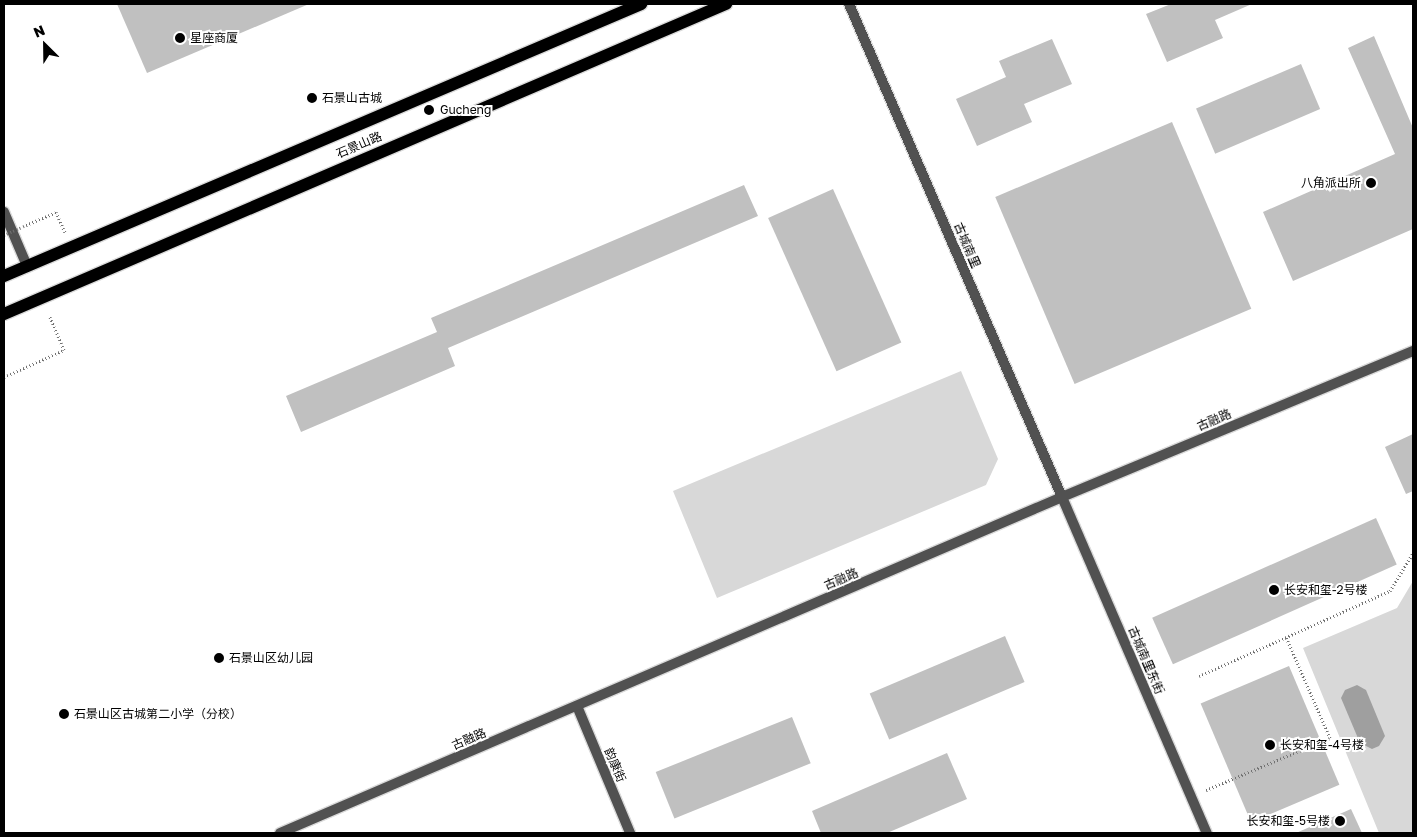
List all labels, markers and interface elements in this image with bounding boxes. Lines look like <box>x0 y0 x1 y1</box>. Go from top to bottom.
north arrow <box>20 20 70 70</box>
text: N <box>31 21 47 41</box>
place label: 星座商厦 <box>190 31 238 45</box>
marker: 星座商厦 <box>174 32 186 44</box>
place label: 石景山古城 <box>322 91 382 105</box>
marker: 石景山古城 <box>306 92 318 104</box>
marker: Gucheng <box>422 103 436 117</box>
place label: Gucheng <box>440 103 491 117</box>
street label: 石景山路 <box>334 129 384 161</box>
place label: 八角派出所 <box>1301 176 1361 190</box>
marker: 八角派出所 <box>1365 177 1377 189</box>
street label: 古城南里 <box>951 220 983 270</box>
street label: 古融路 <box>1195 406 1233 434</box>
street label: 古融路 <box>822 565 860 593</box>
place label: 长安和玺-2号楼 <box>1284 583 1368 597</box>
marker: 长安和玺-2号楼 <box>1268 584 1280 596</box>
street label: 古城南里东街 <box>1125 624 1167 696</box>
place label: 石景山区幼儿园 <box>229 651 313 665</box>
marker: 石景山区幼儿园 <box>213 652 225 664</box>
place label: 石景山区古城第二小学（分校） <box>74 707 242 721</box>
marker: 石景山区古城第二小学（分校） <box>58 708 70 720</box>
street label: 古融路 <box>450 725 488 753</box>
place label: 长安和玺-4号楼 <box>1280 738 1364 752</box>
marker: 长安和玺-4号楼 <box>1264 739 1276 751</box>
street label: 韵康街 <box>601 746 629 784</box>
place label: 长安和玺-5号楼 <box>1246 814 1330 828</box>
marker: 长安和玺-5号楼 <box>1334 815 1346 827</box>

